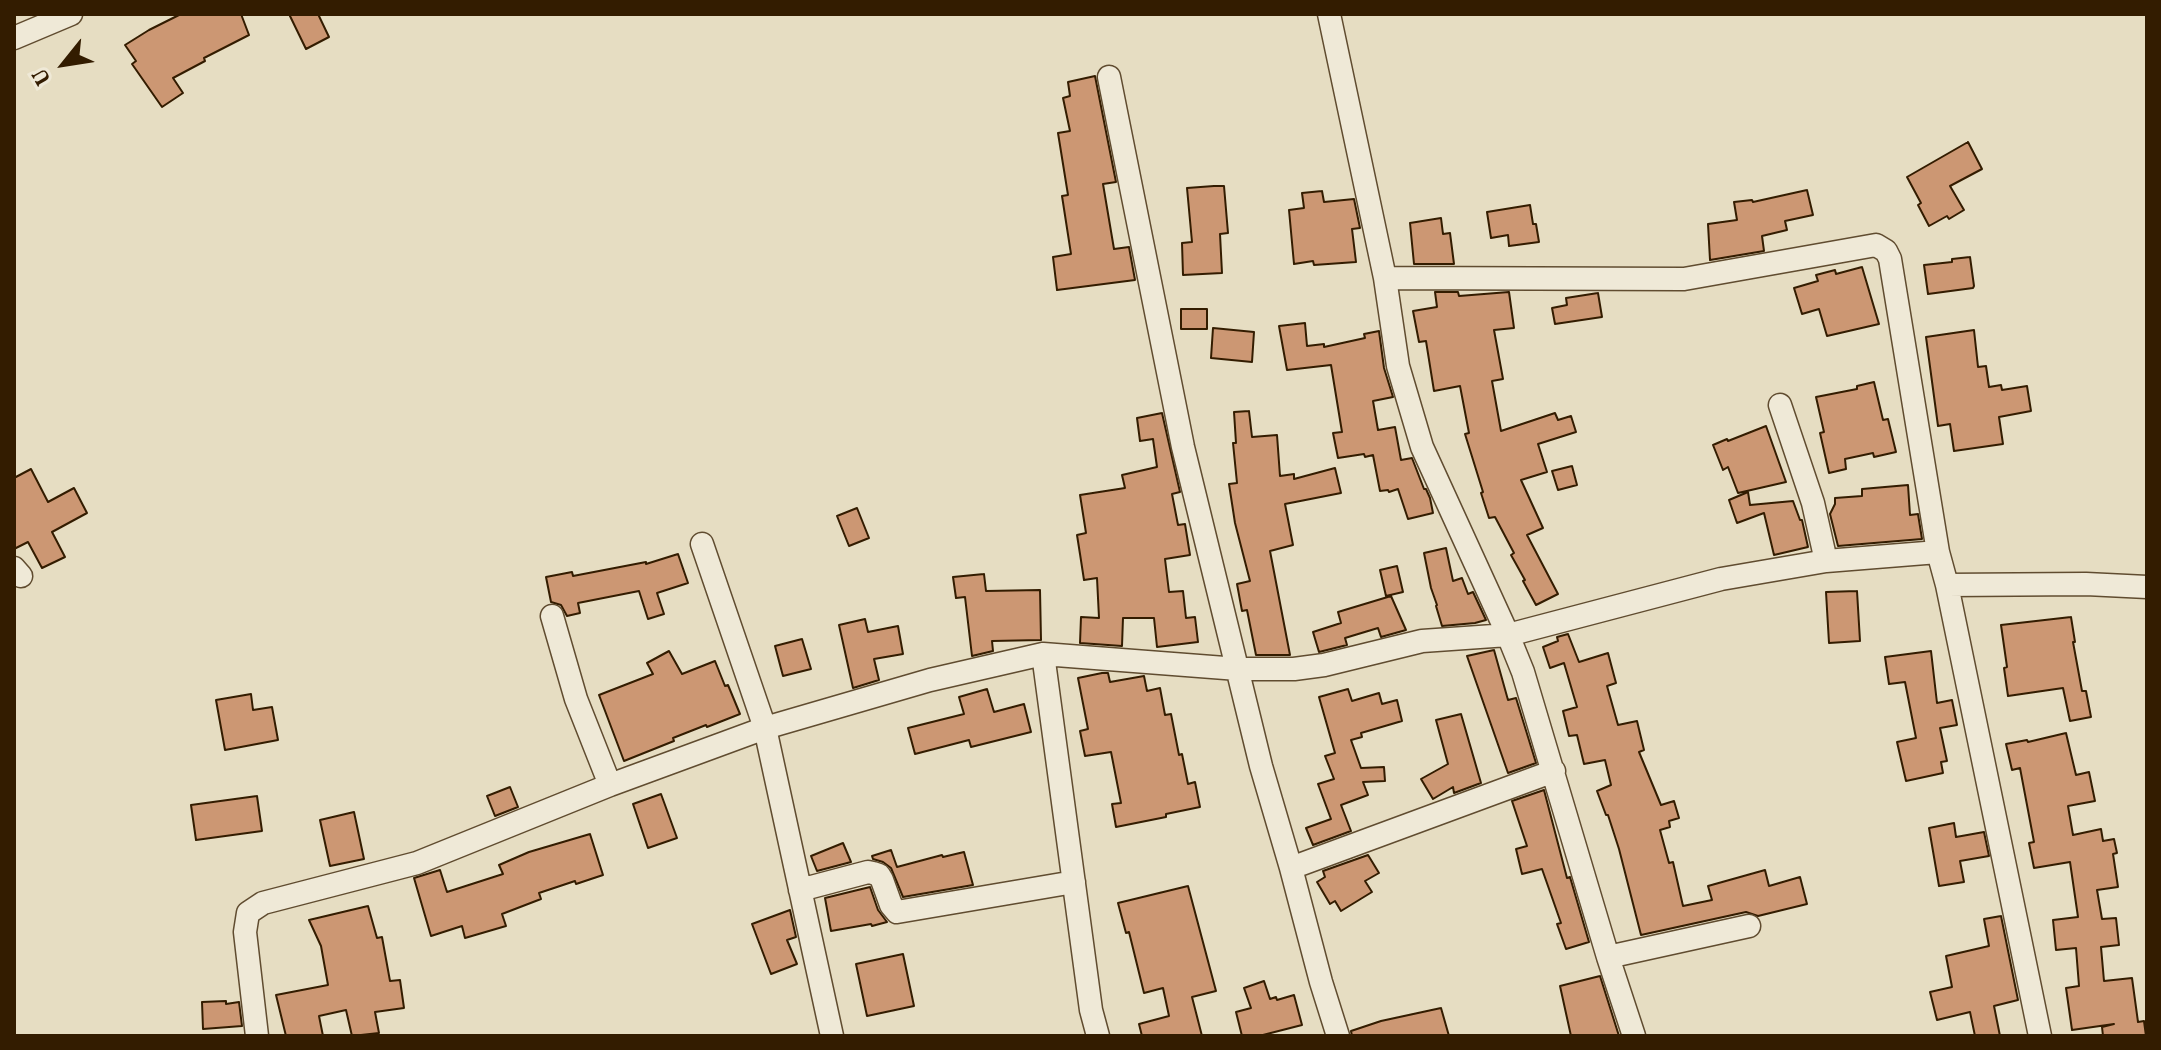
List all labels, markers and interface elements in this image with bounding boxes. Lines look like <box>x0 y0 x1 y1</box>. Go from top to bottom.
north arrow <box>24 24 104 104</box>
text: U <box>26 62 60 91</box>

